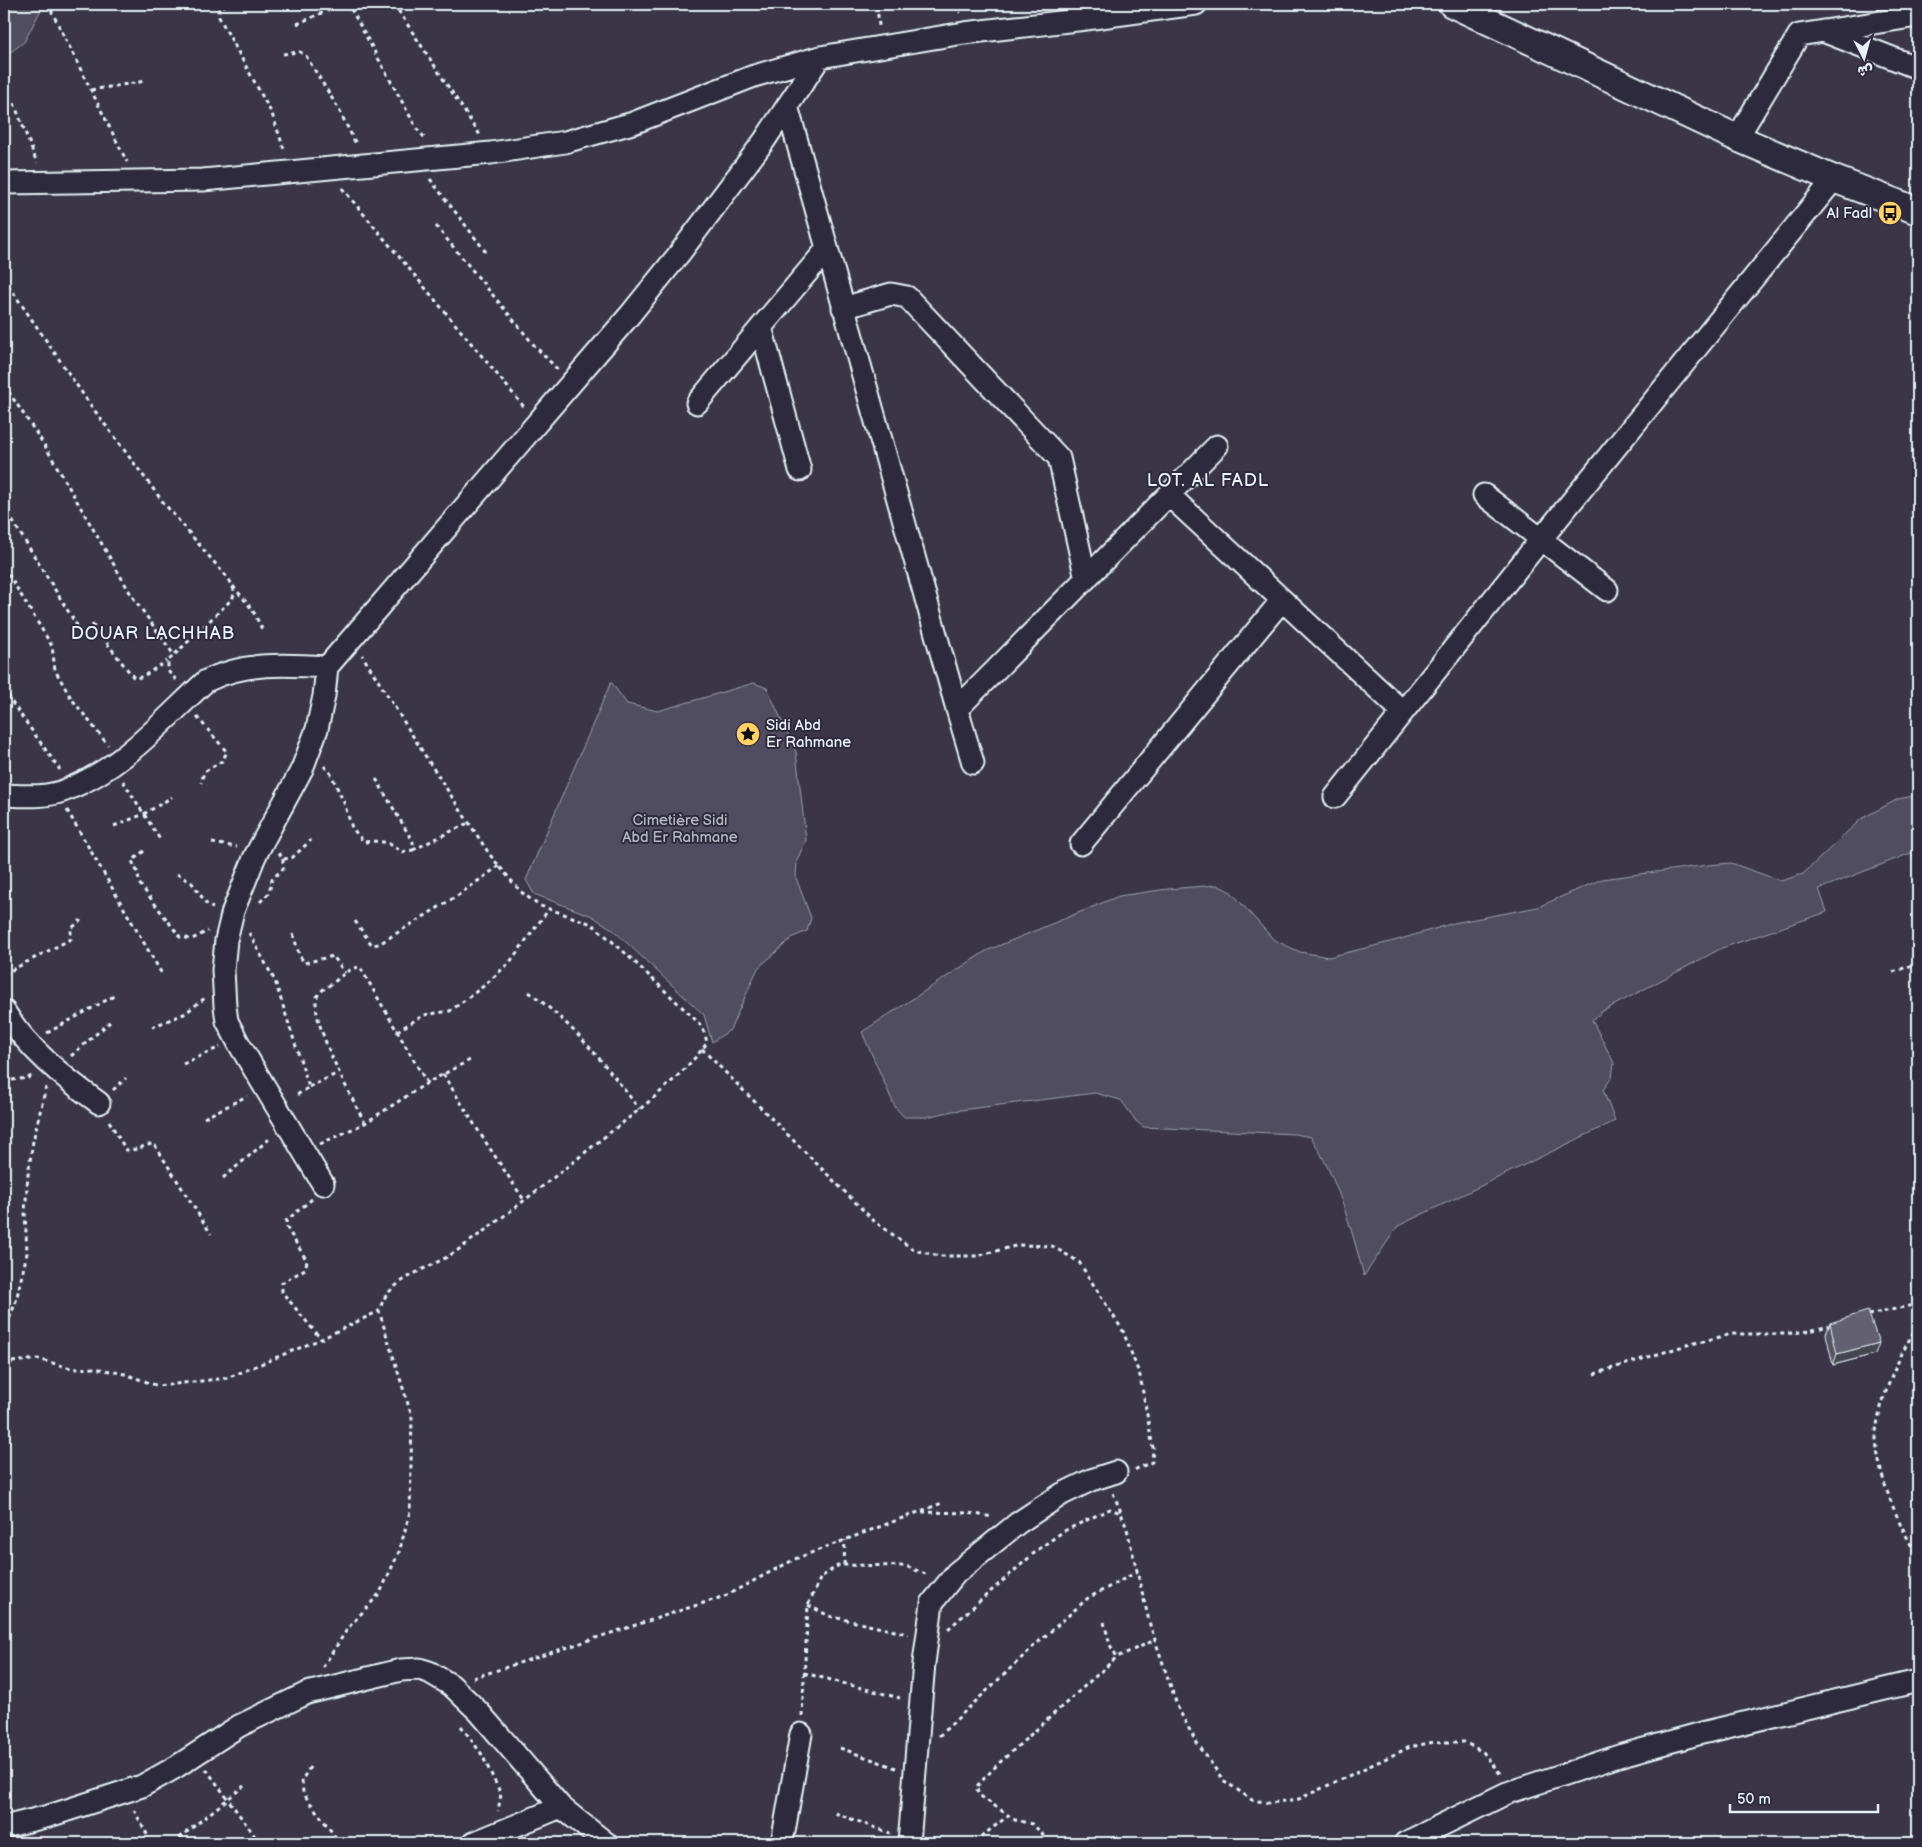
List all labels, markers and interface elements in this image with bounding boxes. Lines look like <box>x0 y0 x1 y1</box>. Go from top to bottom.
north arrow <box>1840 32 1890 82</box>
text: ش <box>1857 61 1874 80</box>
bus stop icon: Al Fadl <box>1877 200 1903 226</box>
place label: Al Fadl <box>1827 204 1872 223</box>
district label: LOT. AL FADL <box>1147 470 1269 491</box>
district label: DOUAR LACHHAB <box>71 623 235 644</box>
place label: Sidi Abd Er Rahmane <box>766 716 851 752</box>
place icon: Sidi Abd Er Rahmane <box>735 721 761 747</box>
park label: Cimetière Sidi Abd Er Rahmane <box>622 811 738 847</box>
scale bar <box>1730 1782 1877 1814</box>
text: 50 m <box>1737 1790 1771 1809</box>

